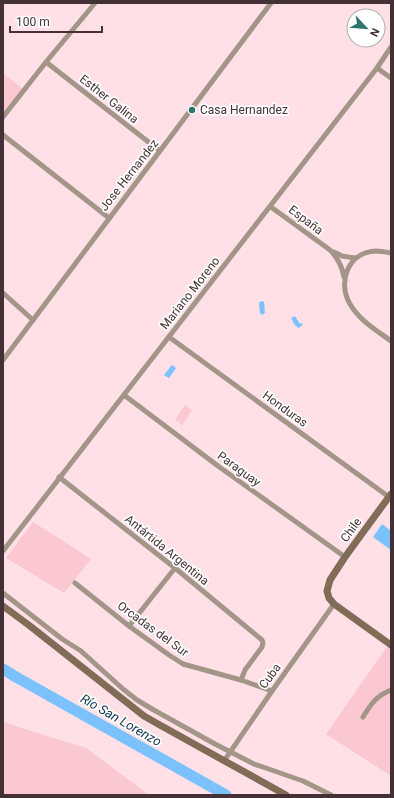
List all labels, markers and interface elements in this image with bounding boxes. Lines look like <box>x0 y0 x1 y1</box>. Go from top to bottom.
scale bar <box>10 8 102 34</box>
north arrow <box>346 8 386 48</box>
text: 100 m <box>16 15 50 29</box>
text: N <box>367 26 382 39</box>
street label: Esther Galina <box>77 72 141 126</box>
place label: Casa Hernandez <box>200 103 288 117</box>
marker: Casa Hernandez <box>187 105 197 115</box>
street label: Jose Hernandez <box>97 136 161 214</box>
street label: España <box>286 203 326 237</box>
street label: Mariano Moreno <box>157 254 223 332</box>
street label: Honduras <box>260 388 310 430</box>
street label: Paraguay <box>215 449 264 490</box>
street label: Antártida Argentina <box>122 512 212 588</box>
street label: Chile <box>338 515 364 545</box>
street label: Orcadas del Sur <box>115 599 191 659</box>
street label: Cuba <box>256 661 284 691</box>
water label: Río San Lorenzo <box>78 691 164 749</box>

